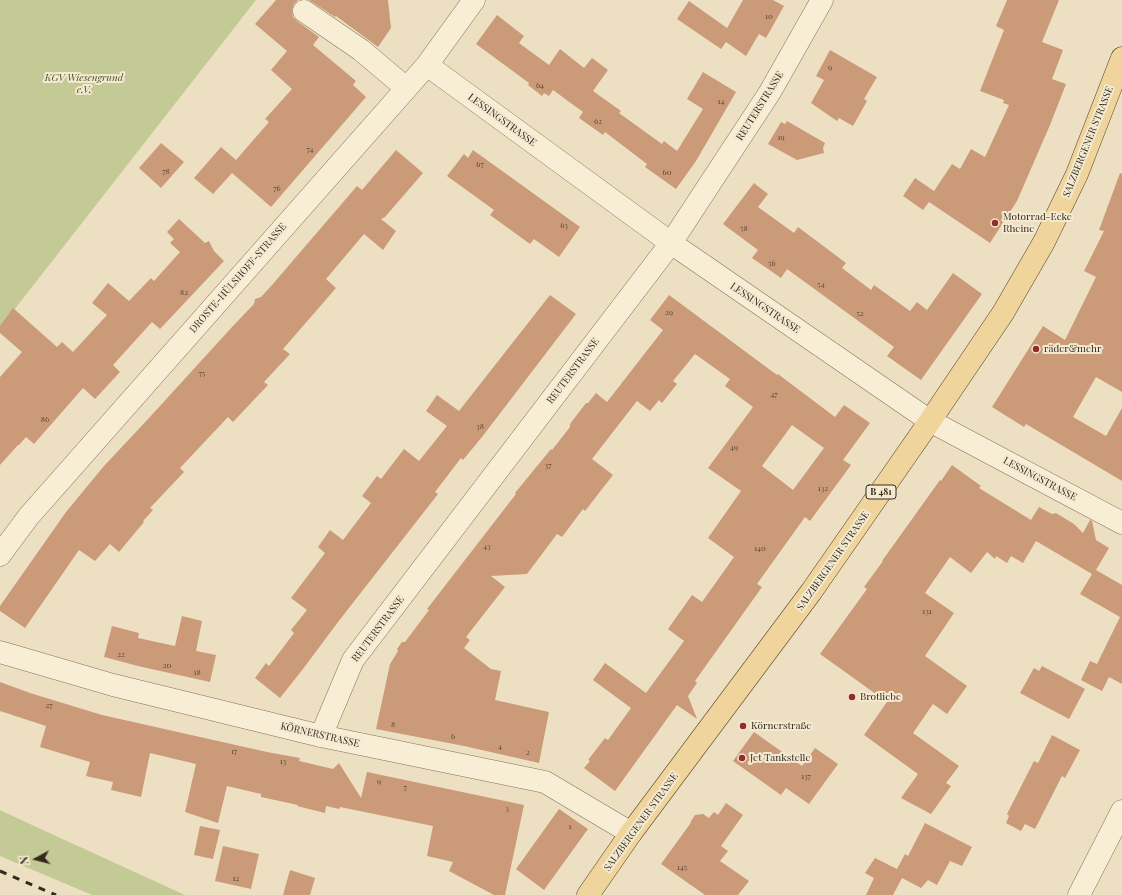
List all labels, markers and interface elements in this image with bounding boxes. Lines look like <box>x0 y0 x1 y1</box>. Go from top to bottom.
house number: 10 <box>765 11 773 21</box>
house number: 9 <box>828 62 832 72</box>
street label: REUTERSTRASSE <box>734 69 786 143</box>
park label: KGV Wiesengrund e.V. <box>45 72 123 96</box>
house number: 64 <box>536 80 544 90</box>
street label: SALZBERGENER STRASSE <box>1060 85 1116 199</box>
street label: LESSINGSTRASSE <box>466 91 538 149</box>
house number: 14 <box>718 96 724 106</box>
house number: 62 <box>594 116 602 126</box>
house number: 19 <box>777 132 785 142</box>
house number: 74 <box>307 144 313 154</box>
house number: 67 <box>476 159 484 169</box>
house number: 78 <box>162 166 170 176</box>
house number: 60 <box>663 167 671 177</box>
house number: 76 <box>273 183 281 193</box>
place label: Motorrad-Ecke Rheine <box>1003 211 1072 234</box>
marker: Motorrad-Ecke Rheine <box>990 218 1000 228</box>
house number: 63 <box>560 220 568 230</box>
street label: DROSTE-HÜLSHOFF-STRASSE <box>187 221 289 335</box>
house number: 58 <box>740 223 748 233</box>
house number: 56 <box>768 258 776 268</box>
house number: 54 <box>817 279 825 289</box>
street label: LESSINGSTRASSE <box>728 280 802 336</box>
house number: 82 <box>180 287 188 297</box>
house number: 29 <box>665 307 673 317</box>
house number: 52 <box>856 308 864 318</box>
street label: REUTERSTRASSE <box>544 336 602 406</box>
place label: räder&mehr <box>1044 343 1101 355</box>
marker: räder&mehr <box>1031 344 1041 354</box>
house number: 75 <box>199 368 205 378</box>
house number: 47 <box>770 389 778 399</box>
house number: 86 <box>41 414 49 424</box>
house number: 38 <box>476 421 484 431</box>
house number: 49 <box>730 442 738 452</box>
street label: LESSINGSTRASSE <box>1001 455 1079 503</box>
house number: 37 <box>545 460 551 470</box>
house number: 132 <box>818 483 828 493</box>
road number: B 481 <box>866 485 896 499</box>
street label: SALZBERGENER STRASSE <box>794 509 872 613</box>
house number: 43 <box>483 541 491 551</box>
house number: 140 <box>754 543 766 553</box>
street label: REUTERSTRASSE <box>349 594 407 664</box>
house number: 131 <box>922 606 932 616</box>
house number: 22 <box>117 649 125 659</box>
house number: 20 <box>163 660 171 670</box>
house number: 18 <box>193 667 201 677</box>
place label: Brotliebe <box>860 691 901 703</box>
marker: Brotliebe <box>847 692 857 702</box>
house number: 27 <box>45 700 53 710</box>
house number: 8 <box>391 719 395 729</box>
street label: KÖRNERSTRASSE <box>279 720 361 750</box>
place label: Körnerstraße <box>751 720 811 732</box>
marker: Körnerstraße <box>738 721 748 731</box>
house number: 6 <box>451 731 455 741</box>
house number: 4 <box>498 741 502 751</box>
house number: 17 <box>231 746 237 756</box>
house number: 2 <box>526 747 530 757</box>
place label: Jet Tankstelle <box>750 752 810 764</box>
marker: Jet Tankstelle <box>737 753 747 763</box>
house number: 13 <box>280 756 286 766</box>
street label: SALZBERGENER STRASSE <box>601 771 681 873</box>
house number: 137 <box>801 771 811 781</box>
house number: 9 <box>377 776 381 786</box>
house number: 7 <box>403 782 407 792</box>
house number: 3 <box>505 803 509 813</box>
house number: 1 <box>569 821 571 831</box>
north arrow <box>16 839 56 879</box>
text: N <box>16 856 32 865</box>
house number: 145 <box>677 862 687 872</box>
house number: 12 <box>233 873 239 883</box>

